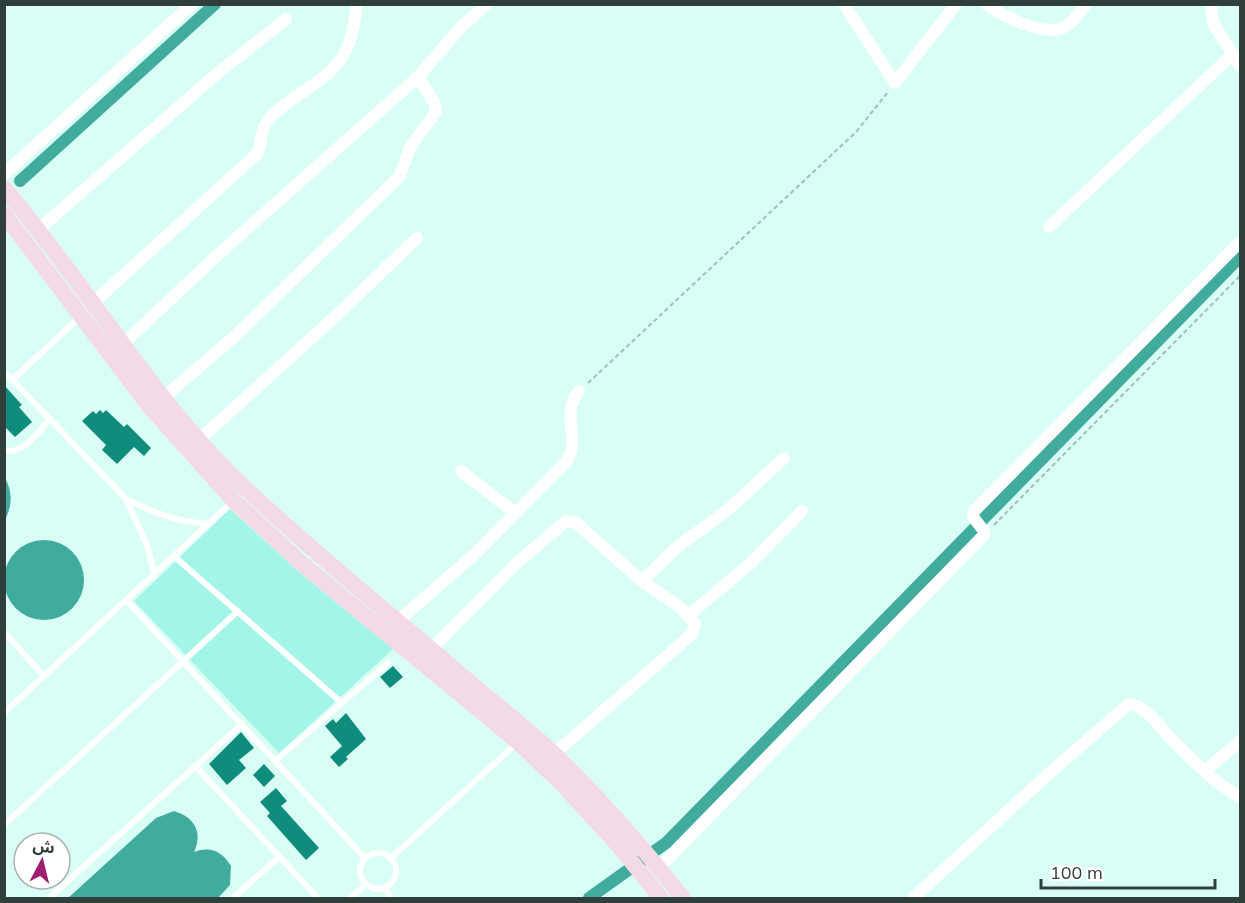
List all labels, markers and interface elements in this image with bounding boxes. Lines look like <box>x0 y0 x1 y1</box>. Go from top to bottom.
north arrow <box>12 831 72 891</box>
text: ش <box>32 835 56 857</box>
scale bar <box>1041 852 1215 890</box>
text: 100 m <box>1050 861 1103 884</box>

